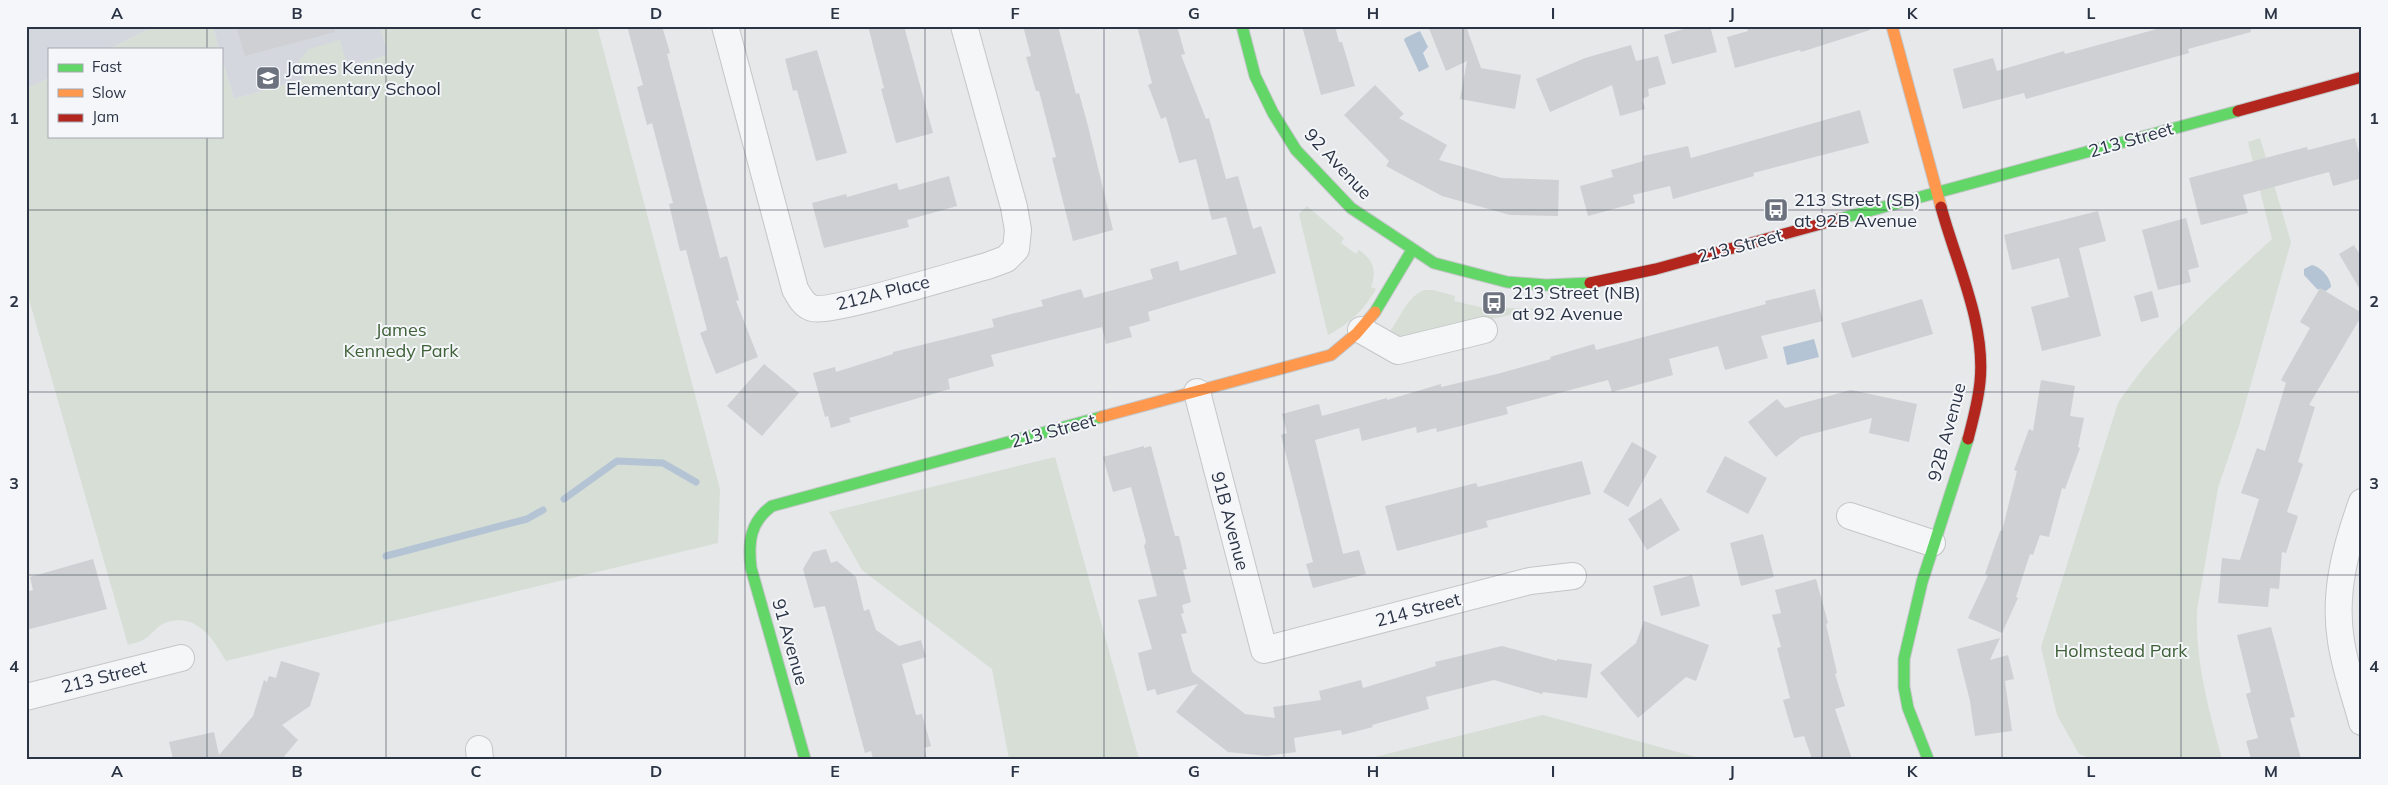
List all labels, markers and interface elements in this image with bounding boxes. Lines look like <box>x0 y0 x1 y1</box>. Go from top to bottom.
text: A <box>111 3 123 23</box>
text: B <box>291 3 303 23</box>
text: C <box>471 3 482 23</box>
text: D <box>650 3 662 23</box>
text: E <box>830 3 840 23</box>
text: F <box>1010 3 1020 23</box>
text: G <box>1188 3 1200 23</box>
text: H <box>1367 3 1379 23</box>
text: I <box>1551 3 1555 23</box>
text: J <box>1729 3 1735 23</box>
text: K <box>1907 3 1919 23</box>
text: L <box>2087 3 2096 23</box>
text: M <box>2264 3 2278 23</box>
legend <box>48 48 222 138</box>
place label: James Kennedy Elementary School <box>286 56 441 100</box>
text: Fast <box>92 57 122 76</box>
school or university icon: James Kennedy Elementary School <box>255 65 281 91</box>
text: Slow <box>92 83 126 102</box>
text: Jam <box>92 107 119 126</box>
text: 1 <box>9 108 19 128</box>
text: 1 <box>2369 108 2379 128</box>
street label: 213 Street <box>2086 116 2176 163</box>
street label: 92 Avenue <box>1300 123 1377 204</box>
place label: 213 Street (SB) at 92B Avenue <box>1794 188 1920 232</box>
bus stop icon: 213 Street (SB) at 92B Avenue <box>1763 197 1789 223</box>
street label: 213 Street <box>1695 223 1785 268</box>
street label: 212A Place <box>834 270 932 315</box>
place label: 213 Street (NB) at 92 Avenue <box>1512 281 1641 325</box>
bus stop icon: 213 Street (NB) at 92 Avenue <box>1481 290 1507 316</box>
text: 2 <box>9 291 19 311</box>
text: 2 <box>2369 291 2379 311</box>
park label: James Kennedy Park <box>344 318 459 362</box>
street label: 92B Avenue <box>1922 380 1971 484</box>
street label: 213 Street <box>1008 408 1098 453</box>
street label: 91B Avenue <box>1206 469 1255 573</box>
text: 3 <box>9 473 19 493</box>
text: 3 <box>2369 473 2379 493</box>
street label: 214 Street <box>1373 587 1463 632</box>
street label: 91 Avenue <box>767 596 814 688</box>
park label: Holmstead Park <box>2054 639 2188 662</box>
street label: 213 Street <box>59 655 149 698</box>
text: 4 <box>9 656 19 676</box>
text: 4 <box>2369 656 2379 676</box>
text: A <box>111 761 123 781</box>
text: B <box>291 761 303 781</box>
text: C <box>471 761 482 781</box>
text: D <box>650 761 662 781</box>
text: E <box>830 761 840 781</box>
text: F <box>1010 761 1020 781</box>
text: G <box>1188 761 1200 781</box>
text: H <box>1367 761 1379 781</box>
text: I <box>1551 761 1555 781</box>
text: J <box>1729 761 1735 781</box>
text: K <box>1907 761 1919 781</box>
text: L <box>2087 761 2096 781</box>
text: M <box>2264 761 2278 781</box>

